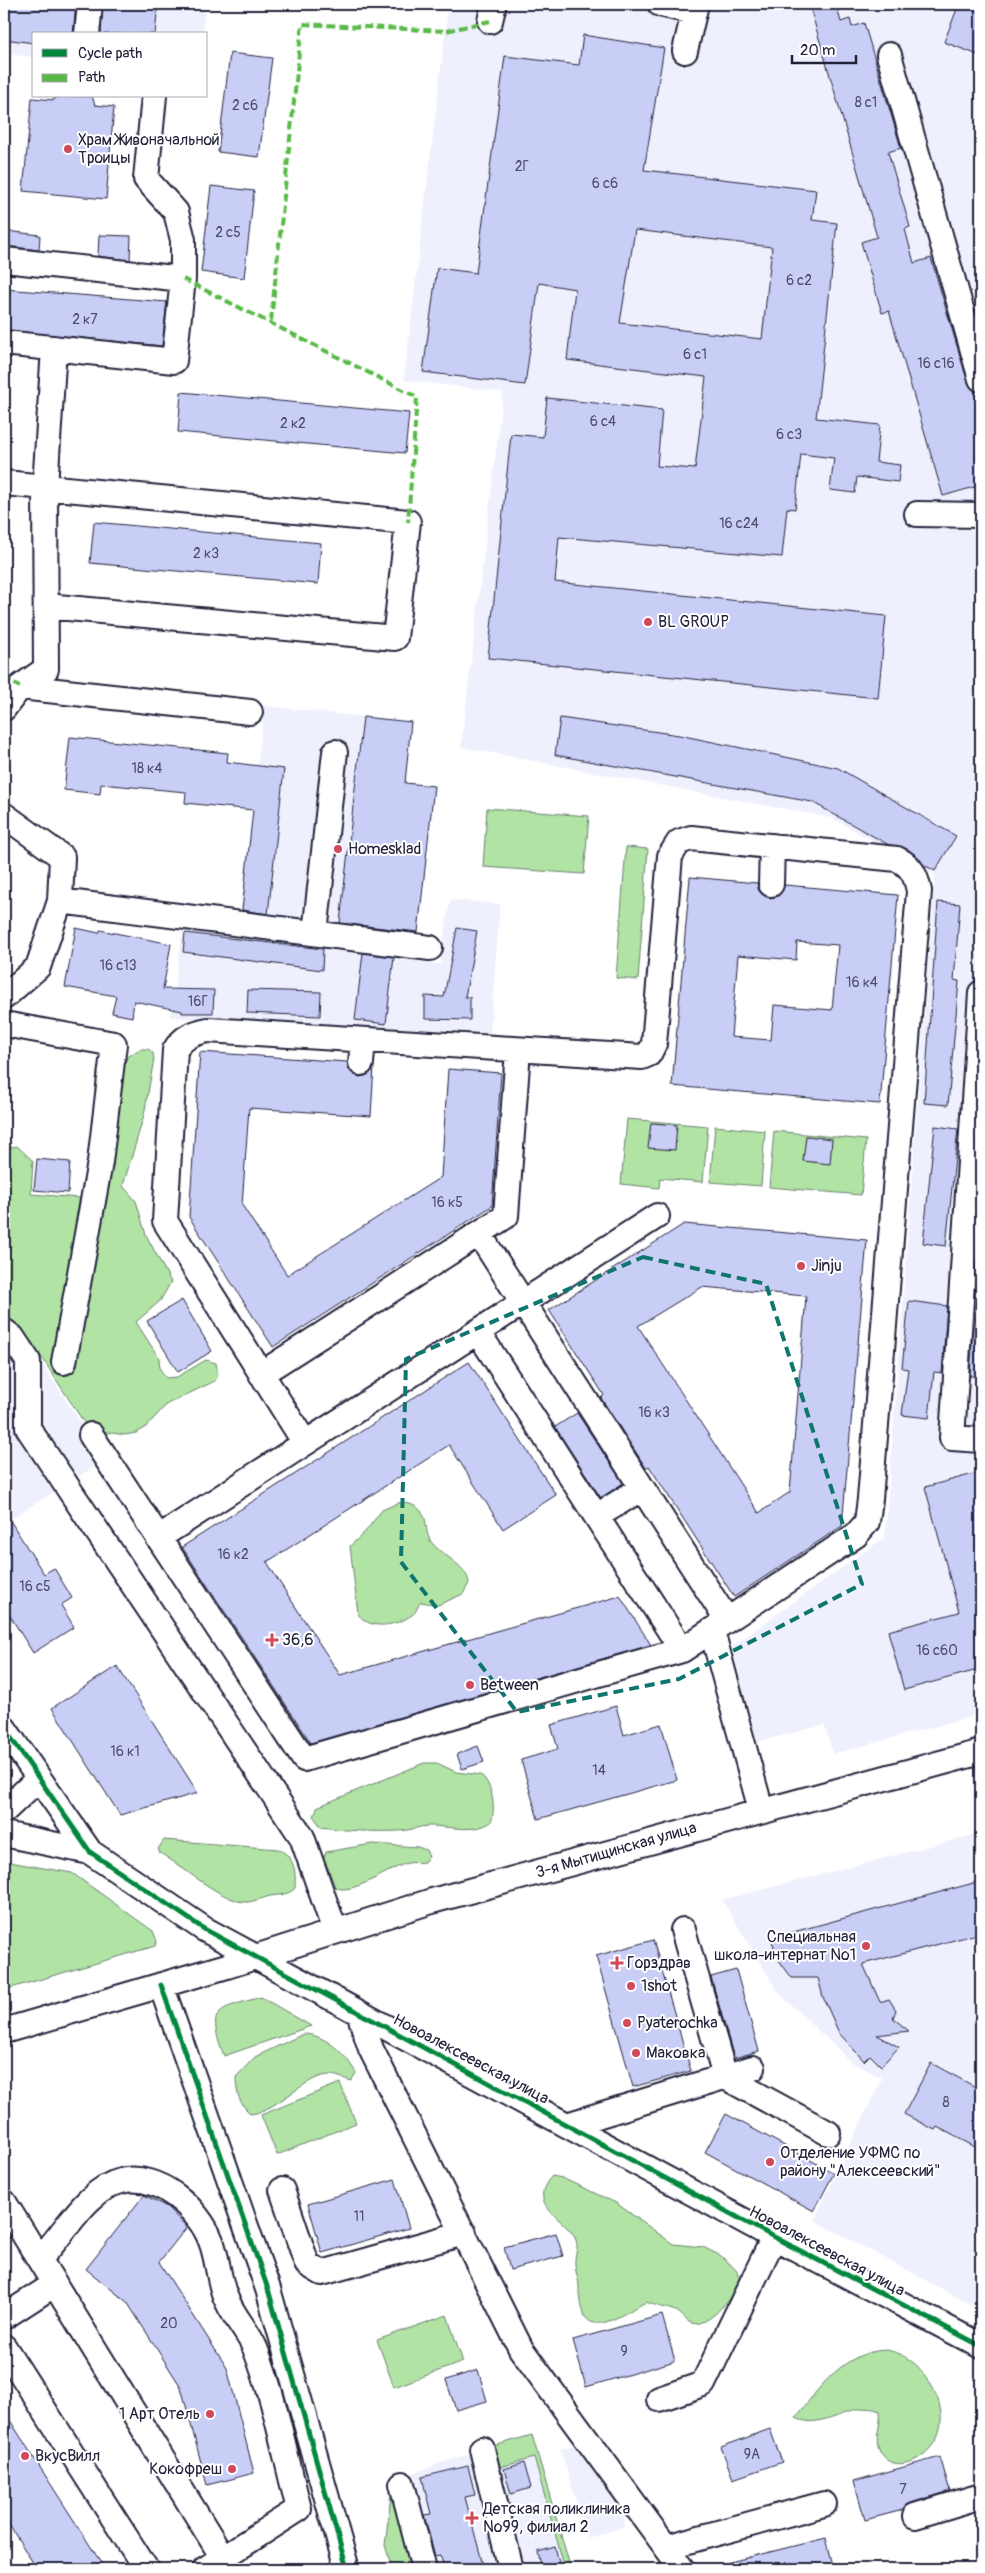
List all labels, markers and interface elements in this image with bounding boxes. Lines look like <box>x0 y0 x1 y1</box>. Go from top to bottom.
legend <box>32 32 208 98</box>
scale bar <box>792 32 856 64</box>
text: 20 m <box>800 41 835 60</box>
text: Cycle path <box>78 44 142 63</box>
text: Path <box>78 68 105 87</box>
house number: 8 с1 <box>855 94 877 111</box>
house number: 2 с6 <box>232 97 258 114</box>
place label: Храм Живоначальной Троицы <box>78 130 220 168</box>
marker: Храм Живоначальной Троицы <box>62 143 74 155</box>
house number: 2Г <box>515 158 529 175</box>
house number: 6 с6 <box>592 175 618 192</box>
house number: 2 с5 <box>215 224 241 241</box>
house number: 6 с2 <box>786 272 812 289</box>
house number: 2 к7 <box>72 311 98 328</box>
house number: 6 с1 <box>683 346 707 363</box>
house number: 16 с16 <box>917 355 955 372</box>
house number: 6 с4 <box>590 413 616 430</box>
house number: 2 к2 <box>280 415 306 432</box>
house number: 6 с3 <box>776 426 802 443</box>
house number: 16 с24 <box>719 515 759 532</box>
house number: 2 к3 <box>193 545 219 562</box>
place label: BL GROUP <box>658 612 729 632</box>
marker: BL GROUP <box>642 616 654 628</box>
house number: 18 к4 <box>132 760 162 777</box>
place label: Homesklad <box>348 839 421 859</box>
marker: Homesklad <box>332 843 344 855</box>
house number: 16 с13 <box>99 957 137 974</box>
house number: 16 к4 <box>846 974 878 991</box>
house number: 16Г <box>188 993 208 1010</box>
house number: 16 к5 <box>431 1194 463 1211</box>
place label: Jinju <box>811 1256 842 1276</box>
marker: Jinju <box>795 1260 807 1272</box>
house number: 16 к3 <box>638 1404 670 1421</box>
house number: 16 к2 <box>217 1546 249 1563</box>
house number: 16 с5 <box>19 1578 51 1595</box>
place label: 36,6 <box>282 1630 314 1650</box>
marker: 36,6 <box>266 1634 278 1646</box>
house number: 16 с60 <box>916 1642 958 1659</box>
place label: Between <box>480 1675 539 1695</box>
marker: Between <box>464 1679 476 1691</box>
house number: 16 к1 <box>110 1743 140 1760</box>
house number: 14 <box>592 1762 606 1779</box>
street label: 3-я Мытищинская улица <box>533 1817 699 1883</box>
place label: Специальная школа-интернат №1 <box>714 1927 856 1965</box>
marker: Специальная школа-интернат №1 <box>860 1940 872 1952</box>
place label: Горздрав <box>627 1953 691 1973</box>
marker: Горздрав <box>611 1957 623 1969</box>
place label: 1shot <box>641 1976 678 1996</box>
marker: 1shot <box>625 1980 637 1992</box>
street label: Новоалексеевская улица <box>390 2009 552 2109</box>
place label: Pyaterochka <box>637 2013 718 2033</box>
marker: Pyaterochka <box>621 2017 633 2029</box>
place label: Маковка <box>646 2043 705 2063</box>
marker: Маковка <box>630 2047 642 2059</box>
house number: 8 <box>942 2094 950 2111</box>
place label: Отделение УФМС по району "Алексеевский" <box>780 2143 940 2181</box>
marker: Отделение УФМС по району "Алексеевский" <box>764 2156 776 2168</box>
street label: Новоалексеевская улица <box>746 2201 908 2301</box>
house number: 11 <box>354 2208 364 2225</box>
house number: 20 <box>160 2315 178 2332</box>
house number: 9 <box>620 2343 628 2360</box>
place label: 1 Арт Отель <box>119 2404 200 2424</box>
marker: 1 Арт Отель <box>204 2408 216 2420</box>
place label: ВкусВилл <box>35 2446 100 2466</box>
house number: 9А <box>744 2446 760 2463</box>
marker: ВкусВилл <box>19 2450 31 2462</box>
place label: Кокофреш <box>149 2459 222 2479</box>
marker: Кокофреш <box>226 2463 238 2475</box>
house number: 7 <box>899 2481 907 2498</box>
place label: Детская поликлиника №99, филиал 2 <box>482 2499 630 2537</box>
marker: Детская поликлиника №99, филиал 2 <box>465 2511 479 2525</box>

